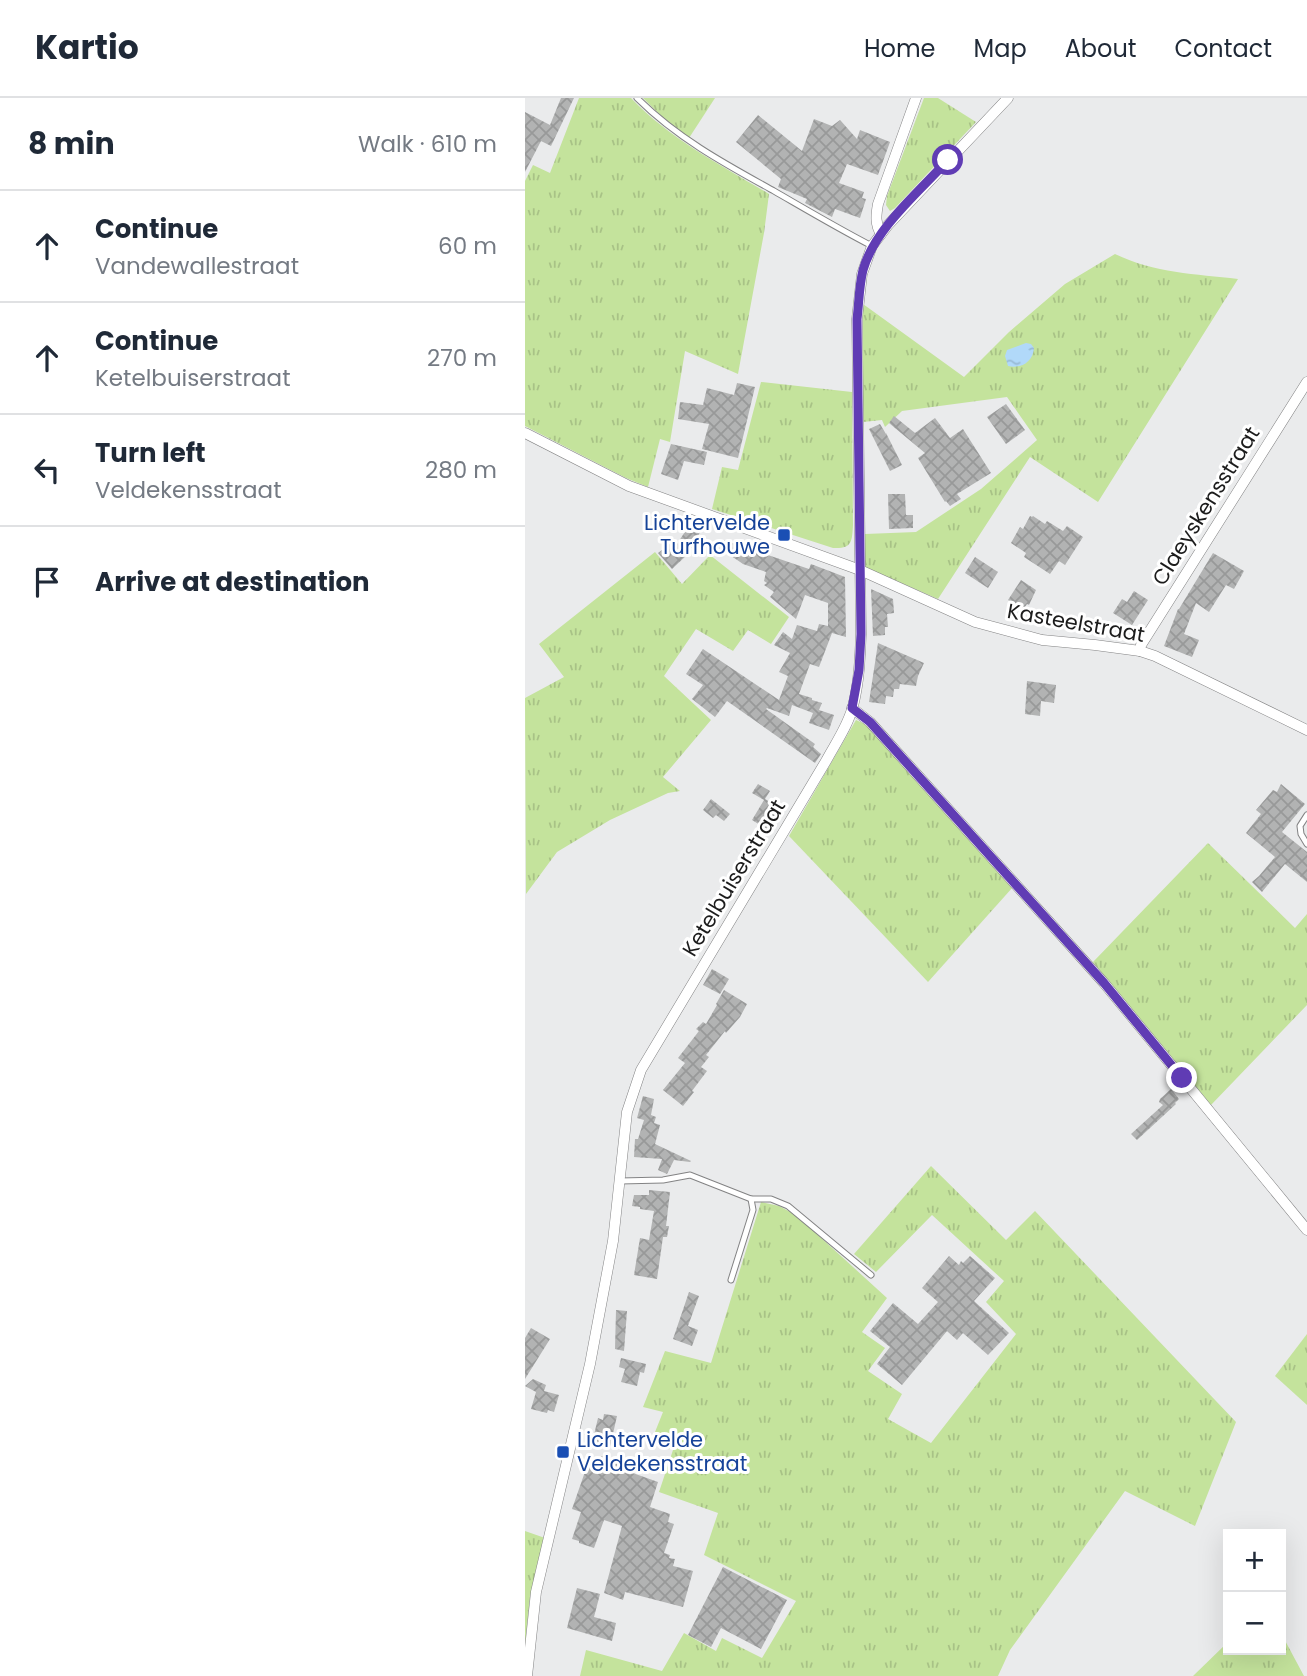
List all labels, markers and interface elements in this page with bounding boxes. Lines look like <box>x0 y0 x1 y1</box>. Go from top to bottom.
text: Kartio <box>35 24 139 71</box>
text: Home <box>864 32 936 65</box>
text: Map <box>974 32 1027 65</box>
text: About <box>1065 32 1136 65</box>
text: Contact <box>1174 32 1272 65</box>
text: 8 min <box>28 122 115 165</box>
text: Walk · 610 m <box>358 128 497 160</box>
route start <box>932 144 963 175</box>
text: Continue <box>95 211 218 247</box>
icon: ahead <box>28 227 66 265</box>
text: 60 m <box>438 230 497 262</box>
text: Vandewallestraat <box>95 250 299 282</box>
text: Continue <box>95 323 218 359</box>
icon: ahead <box>28 339 66 377</box>
text: 270 m <box>427 342 497 374</box>
text: Ketelbuiserstraat <box>95 362 291 394</box>
street label: Claeyskensstraat <box>1145 421 1266 591</box>
text: Turn left <box>95 435 206 471</box>
icon: left <box>28 451 66 489</box>
text: 280 m <box>425 454 497 486</box>
text: Veldekensstraat <box>95 474 282 506</box>
place label: Lichtervelde Turfhouwe <box>644 508 770 561</box>
marker: Lichtervelde Turfhouwe <box>776 527 792 543</box>
icon: arrive <box>28 563 66 601</box>
text: Arrive at destination <box>95 564 370 600</box>
street label: Kasteelstraat <box>1005 596 1147 649</box>
street label: Ketelbuiserstraat <box>675 794 792 962</box>
route end <box>1166 1062 1197 1093</box>
place label: Lichtervelde Veldekensstraat <box>577 1425 747 1478</box>
marker: Lichtervelde Veldekensstraat <box>555 1444 571 1460</box>
map controls <box>1223 1529 1286 1655</box>
button: + <box>1223 1529 1286 1592</box>
button: − <box>1223 1592 1286 1655</box>

